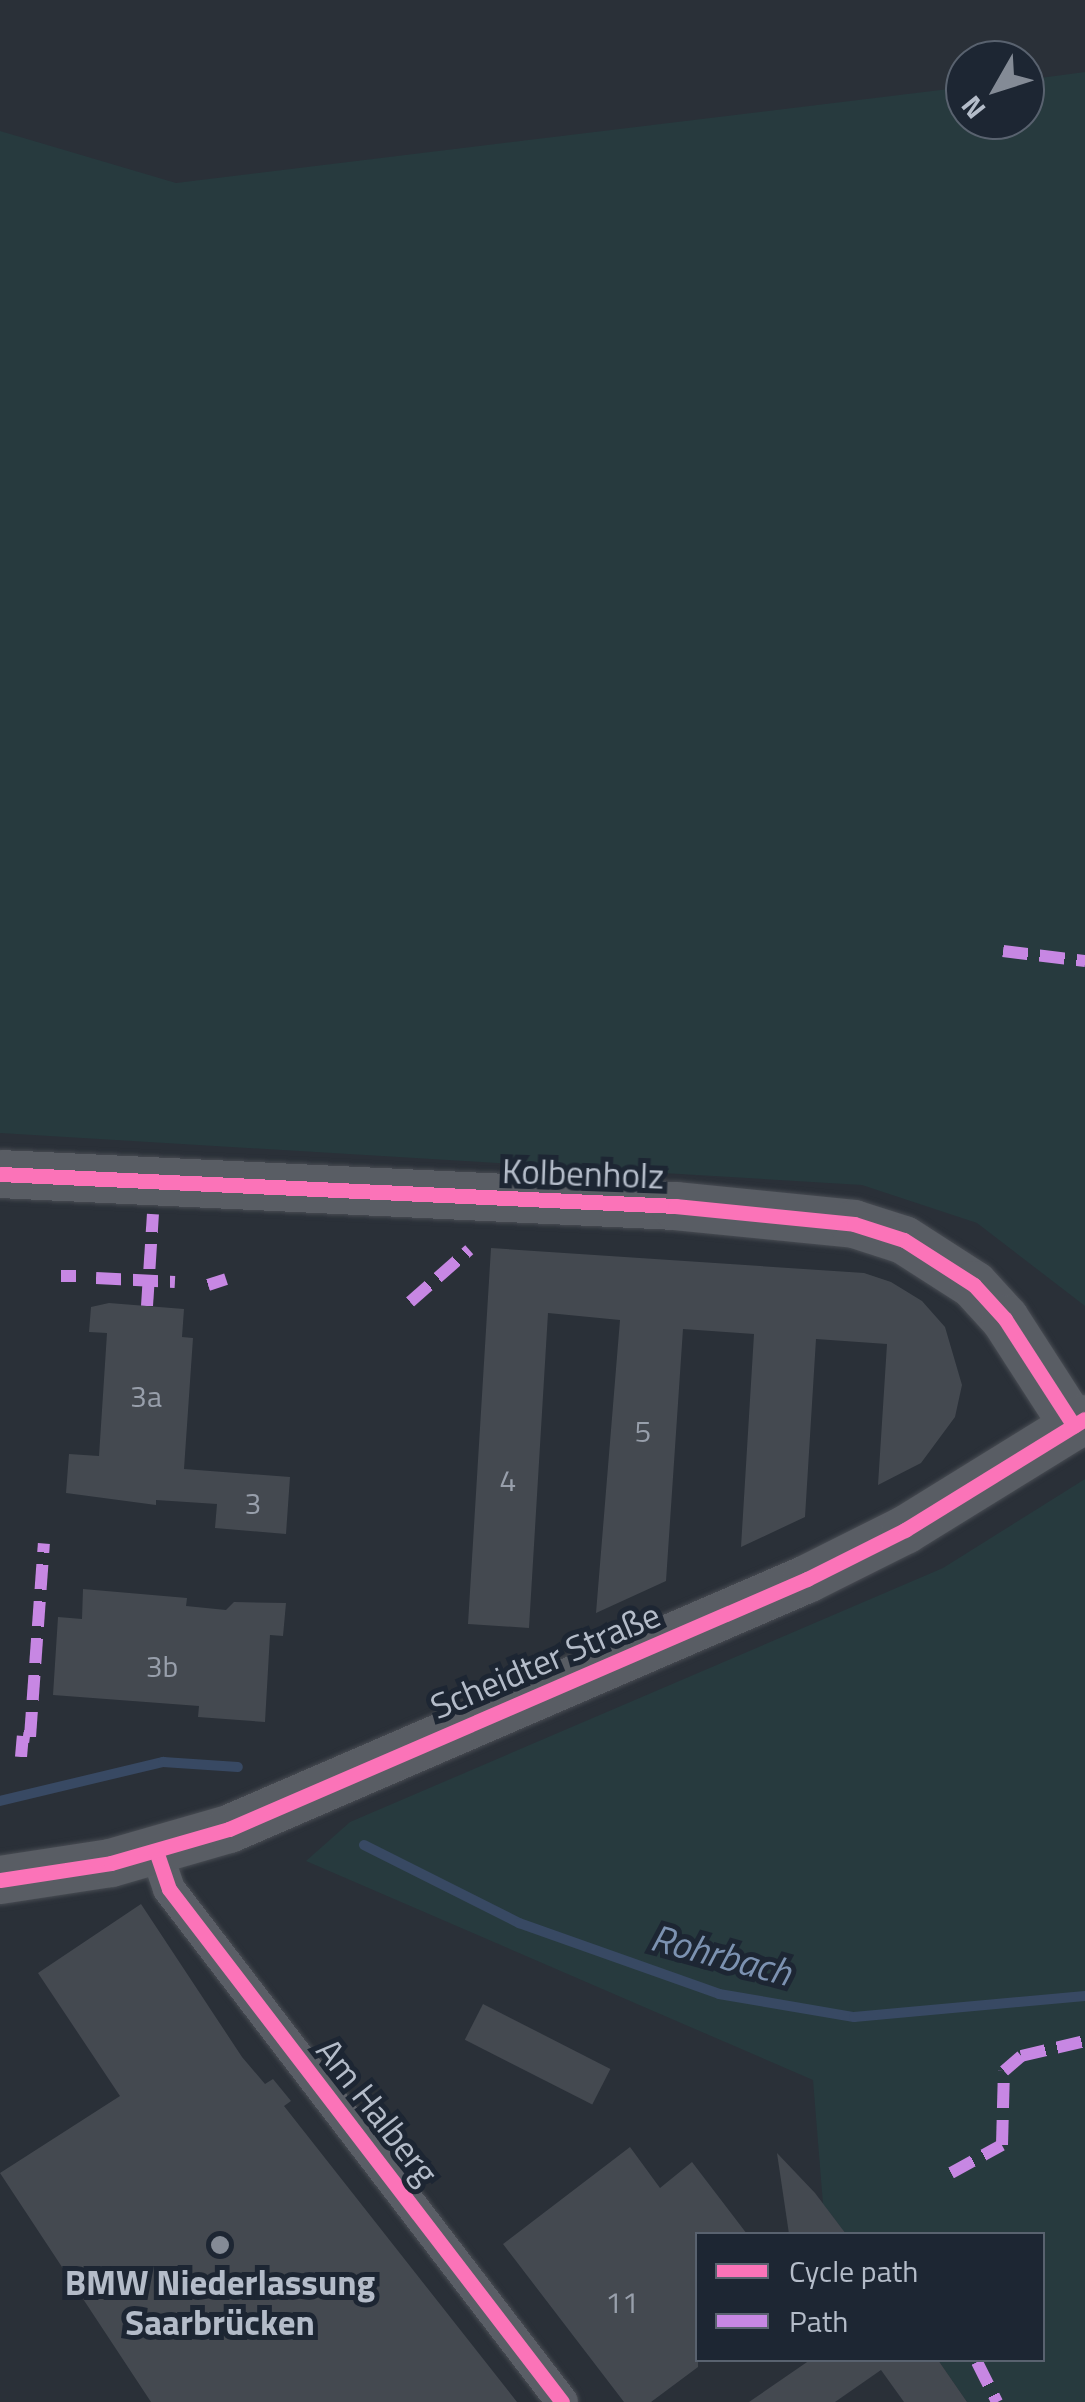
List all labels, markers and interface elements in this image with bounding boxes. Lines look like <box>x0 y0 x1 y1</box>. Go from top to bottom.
north arrow <box>945 40 1045 140</box>
text: N <box>950 87 996 129</box>
street label: Kolbenholz <box>501 1149 665 1197</box>
house number: 3a <box>130 1378 162 1414</box>
house number: 5 <box>635 1413 651 1449</box>
house number: 4 <box>500 1462 516 1498</box>
house number: 3 <box>245 1485 261 1521</box>
street label: Scheidter Straße <box>424 1593 666 1727</box>
house number: 3b <box>146 1648 178 1684</box>
water label: Rohrbach <box>646 1914 796 1996</box>
street label: Am Halberg <box>308 2030 448 2192</box>
legend <box>695 2232 1045 2362</box>
marker: BMW Niederlassung Saarbrücken <box>209 2234 231 2256</box>
text: Cycle path <box>789 2248 918 2294</box>
place label: BMW Niederlassung Saarbrücken <box>65 2261 375 2343</box>
house number: 11 <box>605 2284 639 2320</box>
text: Path <box>789 2298 848 2344</box>

